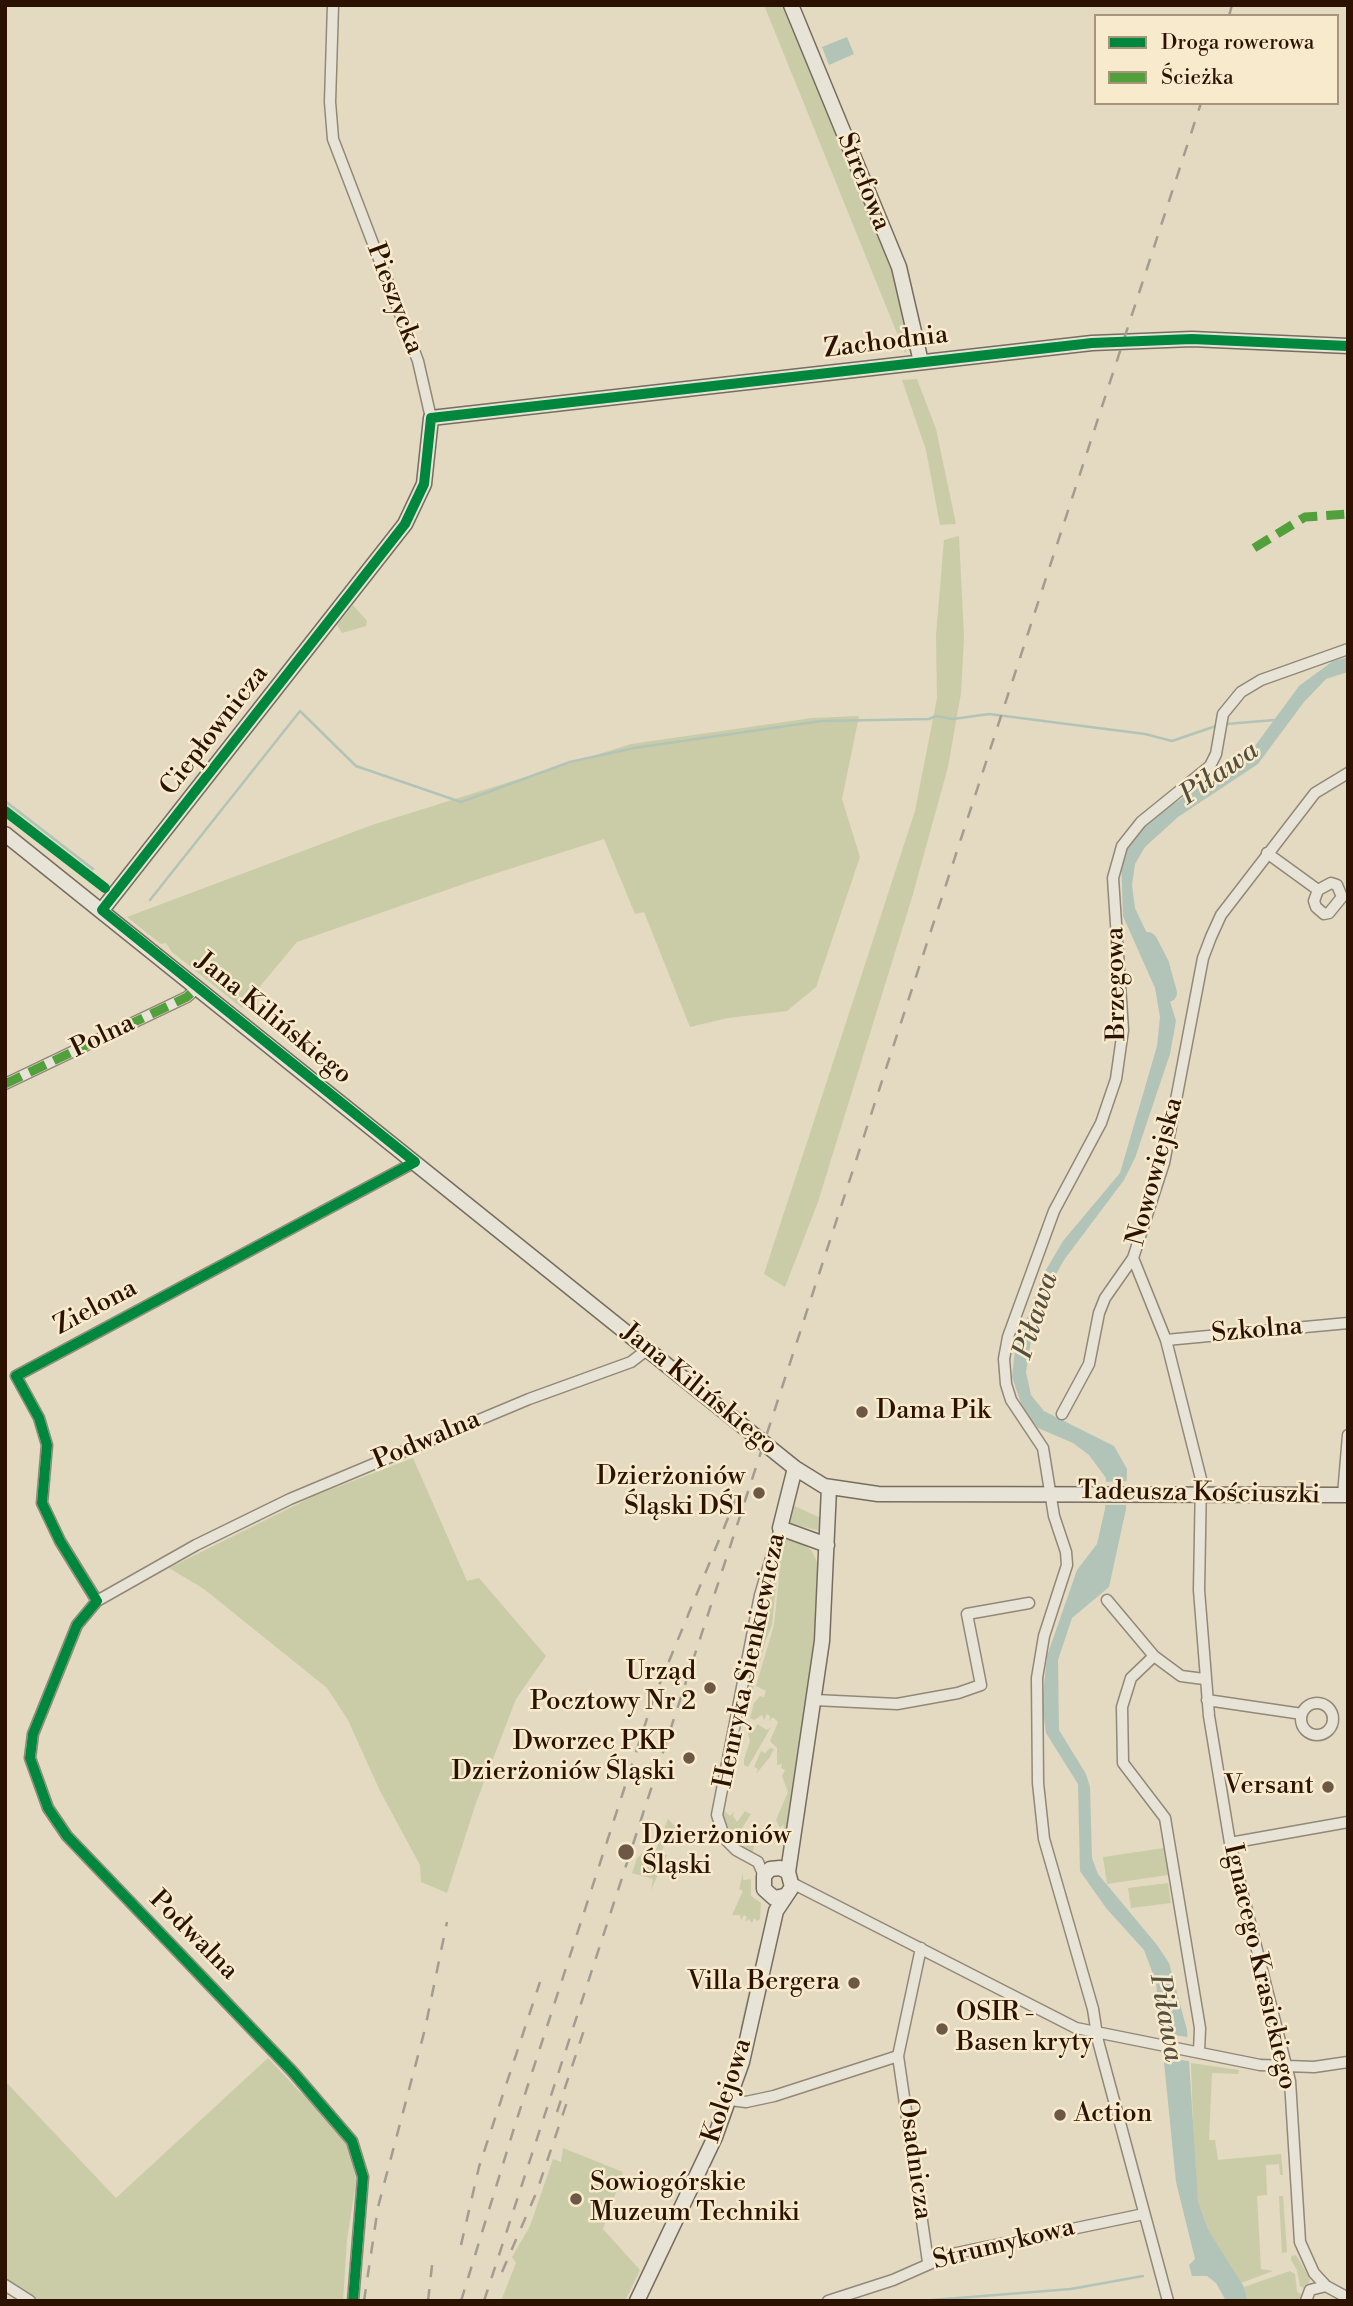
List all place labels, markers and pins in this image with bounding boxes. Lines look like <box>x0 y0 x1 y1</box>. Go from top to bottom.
place label: Dama Pik <box>876 1396 991 1428</box>
marker: Dama Pik <box>854 1404 870 1420</box>
place label: Dzierżoniów Śląski DŚ1 <box>596 1462 745 1524</box>
marker: Dzierżoniów Śląski DŚ1 <box>751 1485 767 1501</box>
place label: Urząd Pocztowy Nr 2 <box>530 1657 696 1718</box>
marker: Urząd Pocztowy Nr 2 <box>702 1680 718 1696</box>
place label: Dworzec PKP Dzierżoniów Śląski <box>452 1727 675 1788</box>
marker: Dworzec PKP Dzierżoniów Śląski <box>681 1750 697 1766</box>
place label: Versant <box>1224 1771 1314 1803</box>
marker: Versant <box>1320 1779 1336 1795</box>
place label: Dzierżoniów Śląski <box>642 1821 791 1882</box>
marker: Dzierżoniów Śląski <box>616 1842 636 1862</box>
place label: Villa Bergera <box>687 1967 840 1999</box>
marker: Villa Bergera <box>846 1975 862 1991</box>
place label: OSIR - Basen kryty <box>956 1998 1093 2060</box>
marker: OSIR - Basen kryty <box>934 2021 950 2037</box>
place label: Action <box>1074 2099 1152 2131</box>
marker: Action <box>1052 2107 1068 2123</box>
place label: Sowiogórskie Muzeum Techniki <box>590 2168 800 2230</box>
marker: Sowiogórskie Muzeum Techniki <box>568 2191 584 2207</box>

